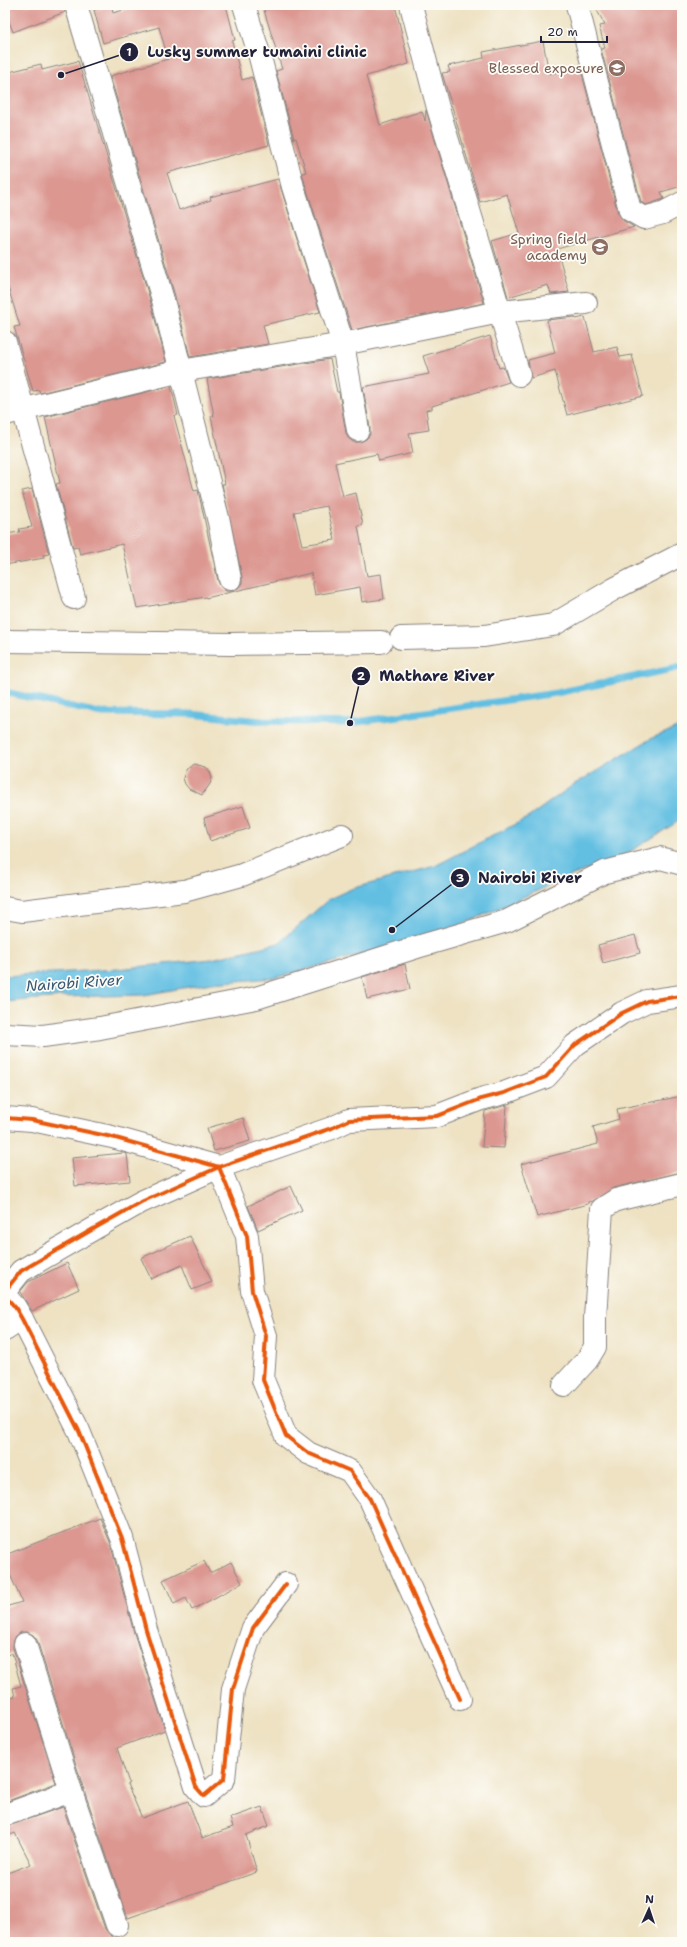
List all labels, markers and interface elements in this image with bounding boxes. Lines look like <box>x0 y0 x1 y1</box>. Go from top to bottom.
scale bar <box>541 18 607 44</box>
text: 20 m <box>547 24 578 40</box>
callout: Lusky summer tumaini clinic <box>119 38 375 65</box>
text: Lusky summer tumaini clinic <box>147 42 367 62</box>
text: 1 <box>126 44 132 60</box>
school or university icon: Blessed exposure <box>607 58 627 78</box>
place label: Blessed exposure <box>489 59 604 77</box>
place label: Spring field academy <box>510 230 587 264</box>
school or university icon: Spring field academy <box>590 237 610 257</box>
callout: Mathare River <box>351 662 503 689</box>
text: Mathare River <box>379 666 495 686</box>
text: 2 <box>357 668 366 684</box>
callout: Nairobi River <box>450 864 591 891</box>
text: Nairobi River <box>478 868 582 888</box>
text: 3 <box>456 870 464 886</box>
water label: Nairobi River <box>25 970 124 996</box>
north arrow <box>629 1889 669 1929</box>
text: N <box>645 1892 655 1907</box>

